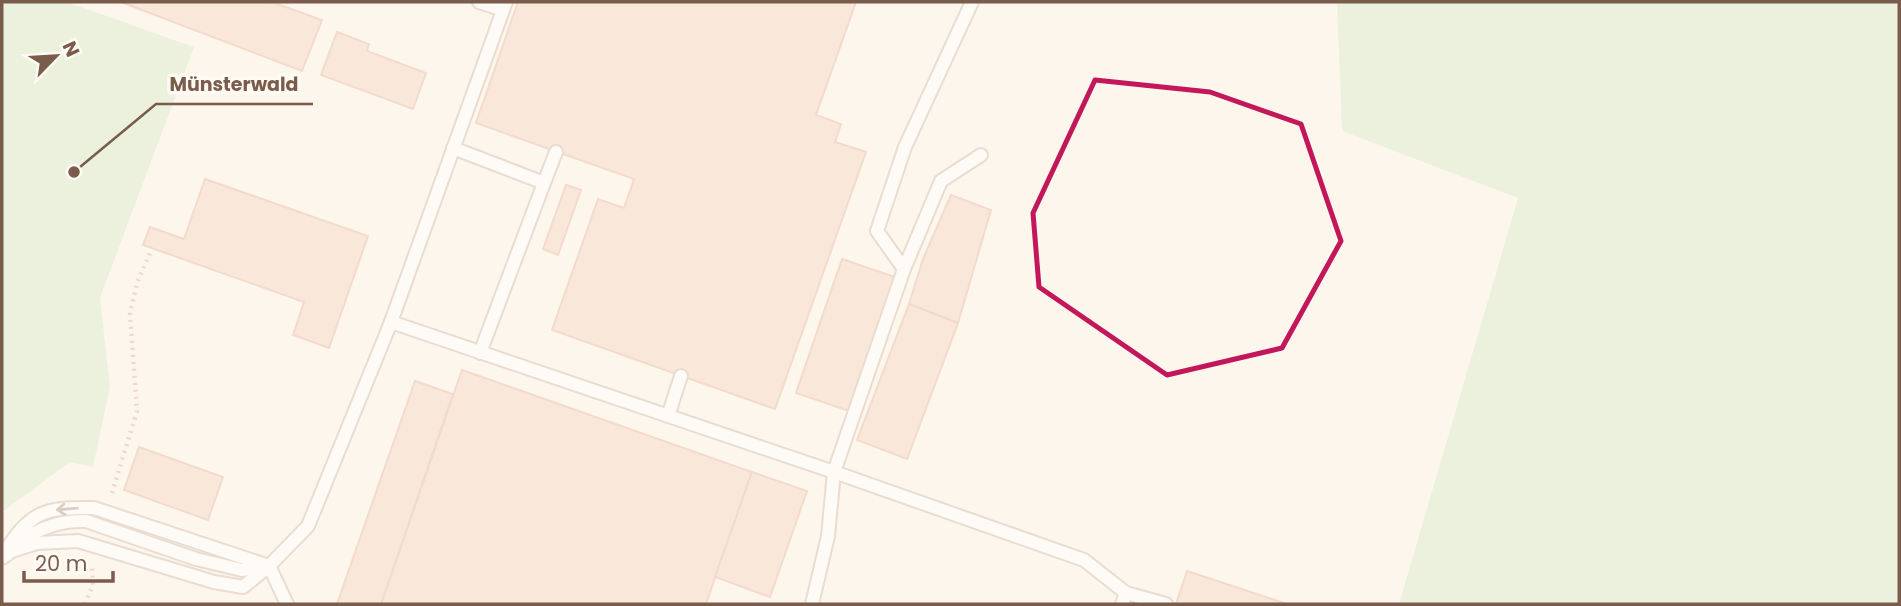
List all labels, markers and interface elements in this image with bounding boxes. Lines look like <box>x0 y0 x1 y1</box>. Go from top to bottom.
north arrow <box>21 21 91 91</box>
text: N <box>56 37 86 61</box>
callout: Münsterwald <box>156 64 313 104</box>
text: Münsterwald <box>169 71 299 98</box>
one-way arrow <box>57 503 79 516</box>
scale bar <box>24 540 114 584</box>
text: 20 m <box>35 549 88 578</box>

